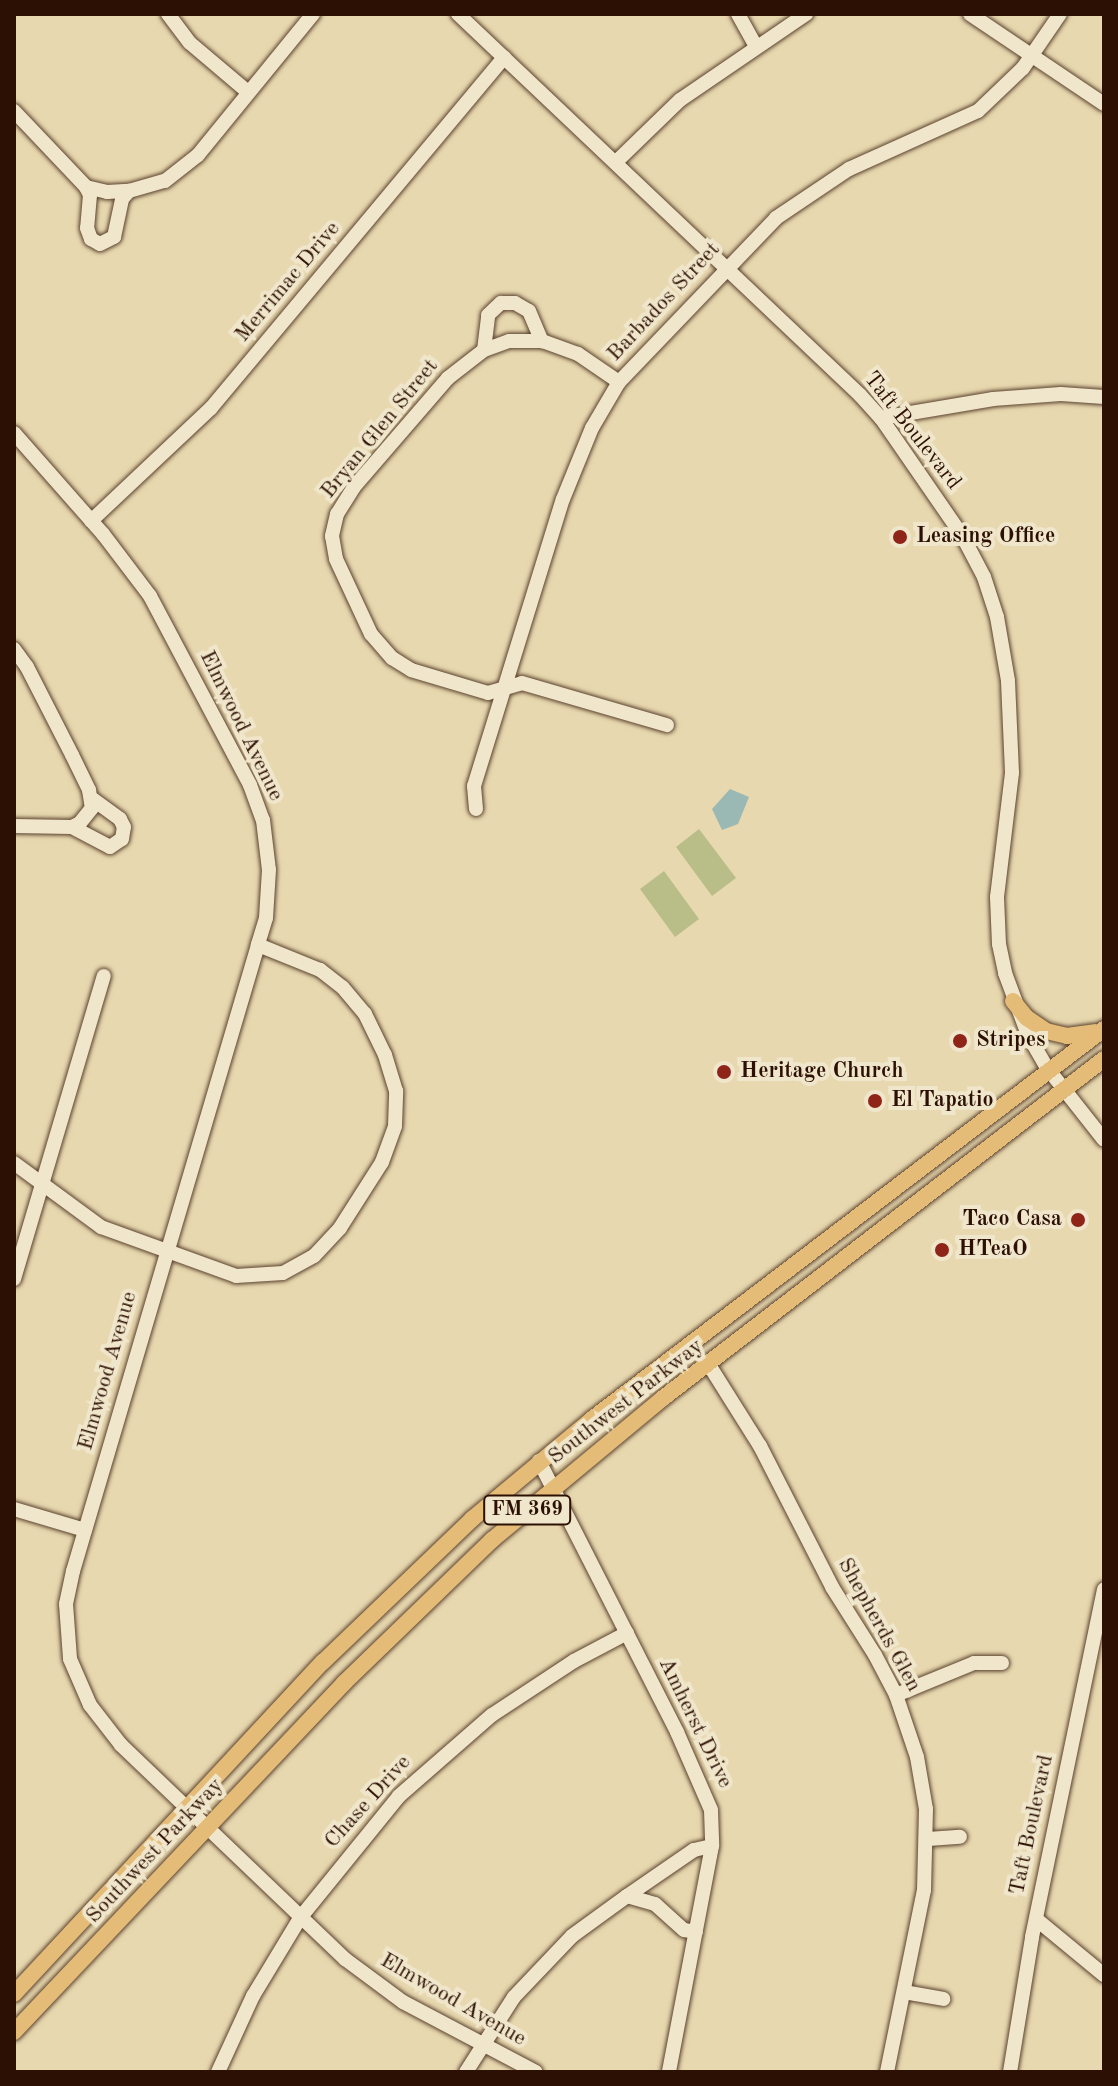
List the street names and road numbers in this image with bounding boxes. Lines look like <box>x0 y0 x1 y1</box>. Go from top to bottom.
street label: Merrimac Drive <box>230 216 346 348</box>
street label: Barbados Street <box>602 237 726 367</box>
street label: Bryan Glen Street <box>316 354 444 504</box>
street label: Taft Boulevard <box>858 367 966 495</box>
street label: Elmwood Avenue <box>193 647 289 805</box>
street label: Elmwood Avenue <box>73 1289 143 1453</box>
street label: Southwest Parkway <box>543 1333 709 1471</box>
road number: FM 369 <box>483 1494 571 1526</box>
street label: Shepherds Glen <box>831 1553 927 1697</box>
street label: Amherst Drive <box>652 1654 738 1792</box>
street label: Chase Drive <box>319 1750 417 1854</box>
street label: Taft Boulevard <box>1004 1752 1060 1898</box>
street label: Southwest Parkway <box>81 1773 229 1929</box>
street label: Elmwood Avenue <box>375 1948 531 2052</box>

